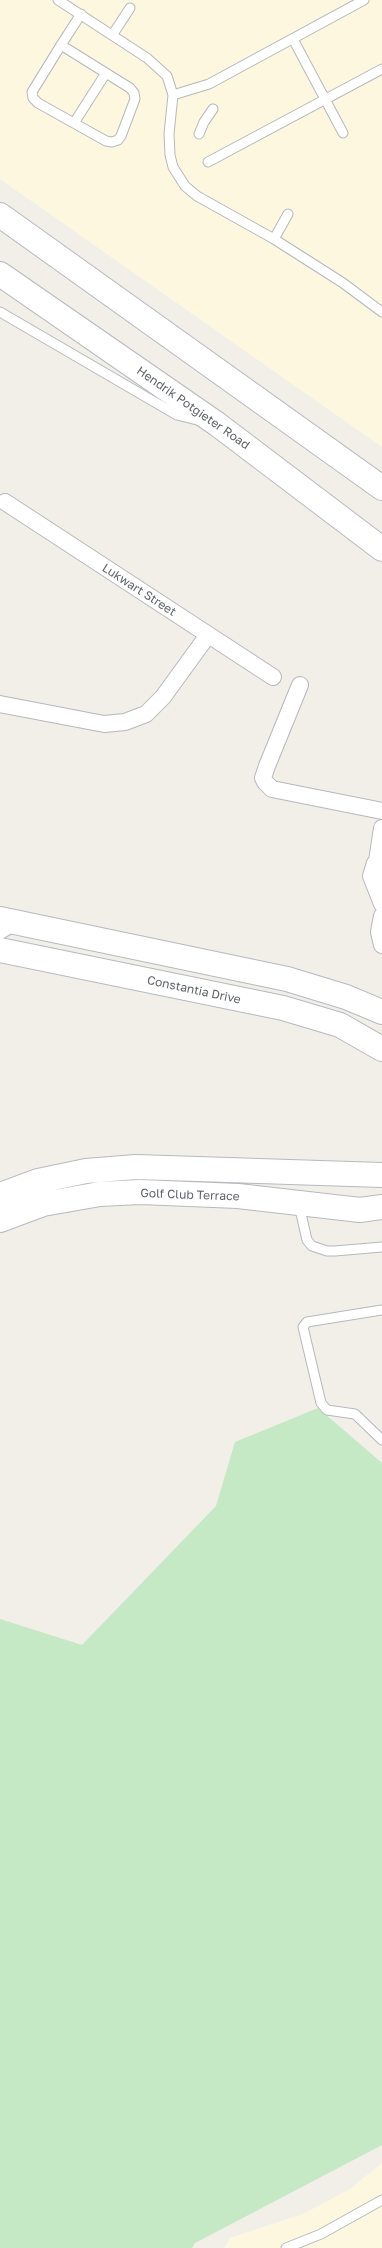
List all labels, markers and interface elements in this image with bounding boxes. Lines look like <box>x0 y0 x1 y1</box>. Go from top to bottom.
street label: Hendrik Potgieter Road <box>134 363 252 453</box>
street label: Lukwart Street <box>99 561 179 619</box>
street label: Constantia Drive <box>146 973 242 1007</box>
street label: Golf Club Terrace <box>140 1186 240 1204</box>

